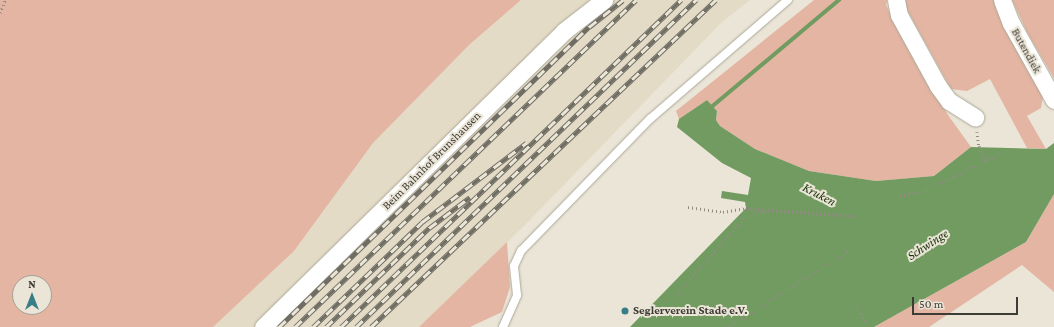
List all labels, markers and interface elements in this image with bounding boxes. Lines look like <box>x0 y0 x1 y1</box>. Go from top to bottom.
street label: Butendiek <box>1008 26 1044 76</box>
street label: Beim Bahnhof Brunshausen <box>380 109 484 213</box>
water label: Kruken <box>800 180 838 210</box>
water label: Schwinge <box>905 226 951 264</box>
north arrow <box>12 275 52 315</box>
text: N <box>28 278 36 290</box>
scale bar <box>914 289 1020 315</box>
text: 50 m <box>919 297 943 311</box>
place label: Seglerverein Stade e.V. <box>633 304 748 318</box>
marker: Seglerverein Stade e.V. <box>620 306 630 316</box>

